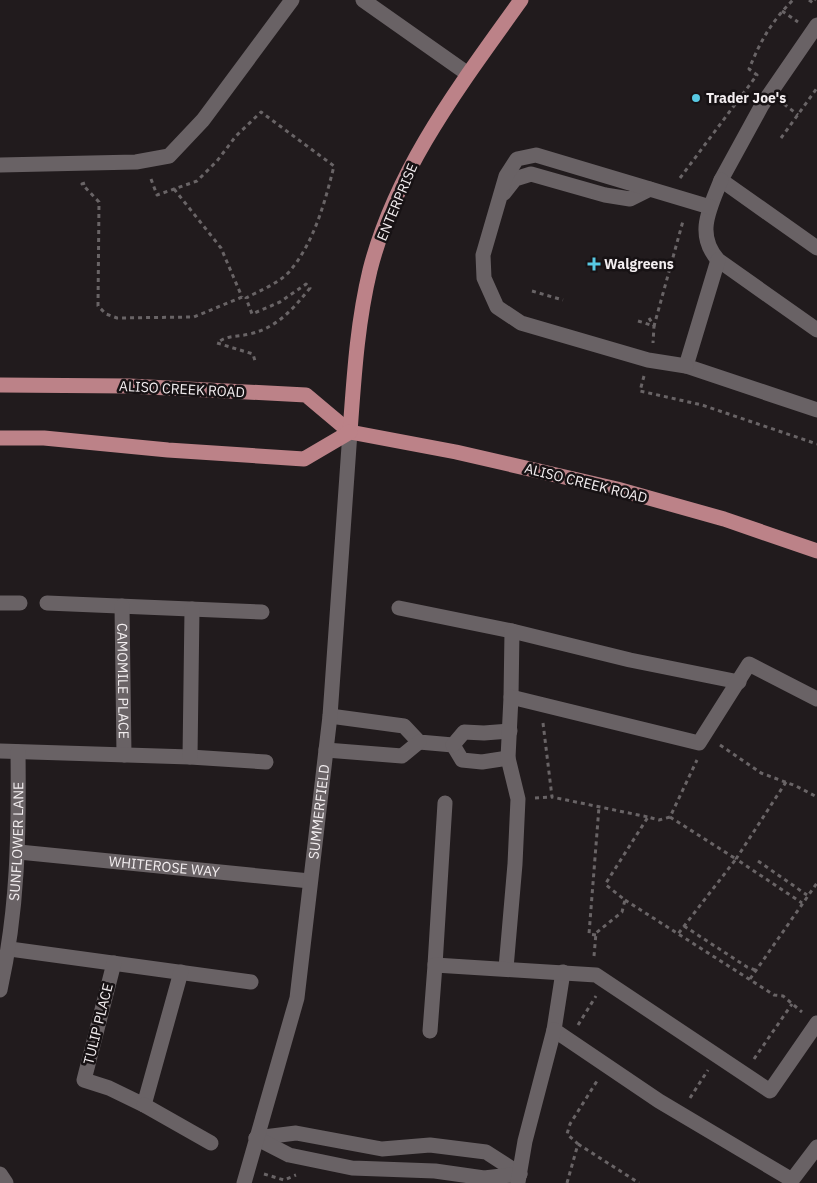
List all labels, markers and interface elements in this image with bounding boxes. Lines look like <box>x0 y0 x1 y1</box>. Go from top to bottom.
place label: Trader Joe's <box>706 89 786 107</box>
marker: Trader Joe's <box>690 92 702 104</box>
street label: ENTERPRISE <box>373 160 421 244</box>
place label: Walgreens <box>604 255 674 273</box>
marker: Walgreens <box>588 258 600 270</box>
street label: ALISO CREEK ROAD <box>119 377 245 401</box>
street label: ALISO CREEK ROAD <box>523 459 649 507</box>
street label: CAMOMILE PLACE <box>113 623 133 739</box>
street label: SUMMERFIELD <box>304 763 333 860</box>
street label: SUNFLOWER LANE <box>5 782 27 902</box>
street label: WHITEROSE WAY <box>108 852 221 881</box>
street label: TULIP PLACE <box>79 981 117 1067</box>

